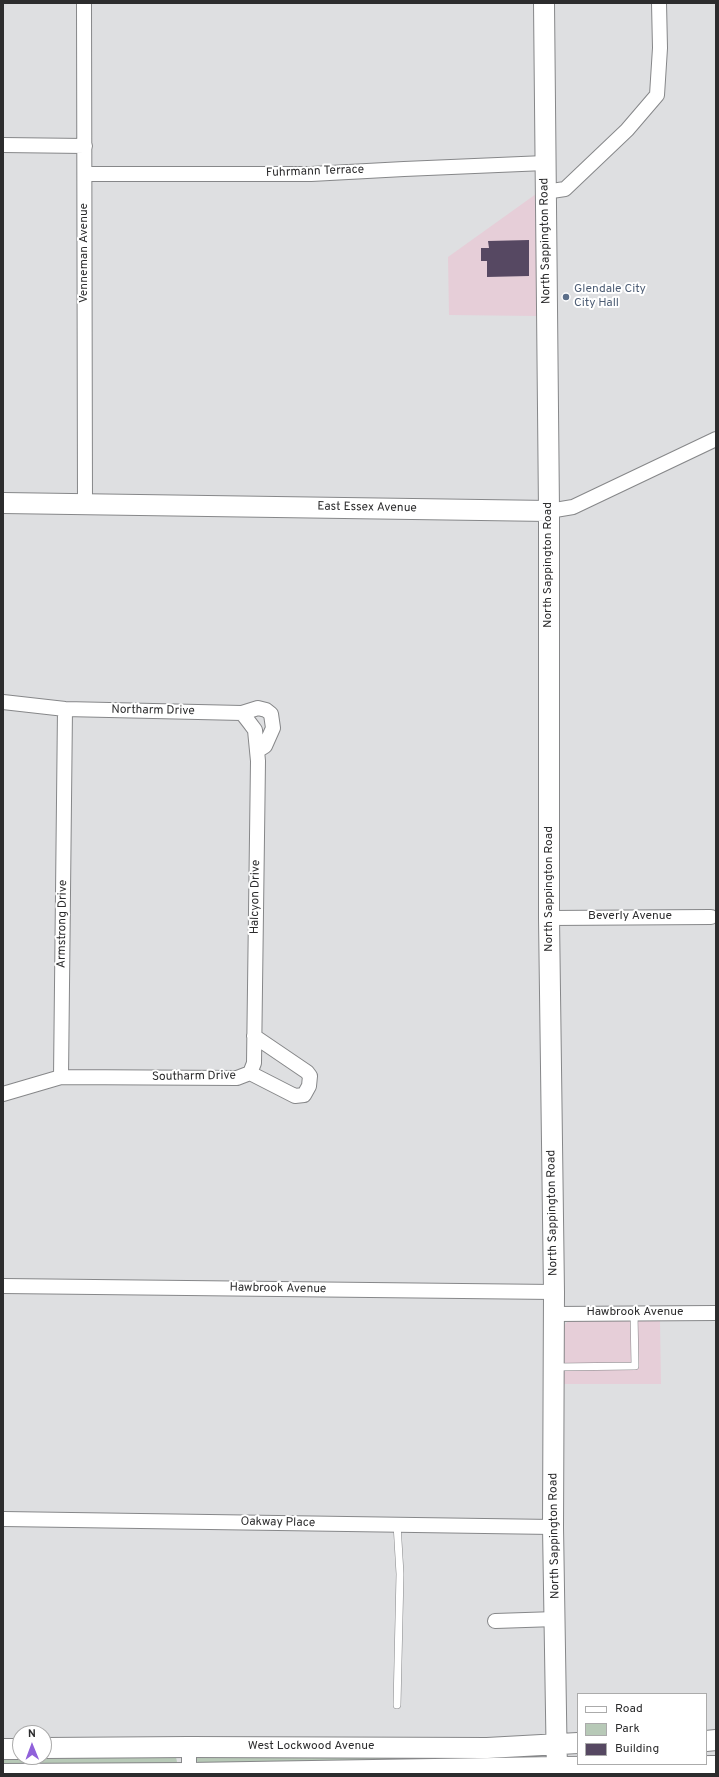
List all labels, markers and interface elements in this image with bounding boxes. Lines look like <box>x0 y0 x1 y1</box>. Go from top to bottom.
street label: Fuhrmann Terrace <box>266 163 364 181</box>
street label: North Sappington Road <box>538 178 554 304</box>
street label: Venneman Avenue <box>78 203 92 303</box>
place label: Glendale City City Hall <box>574 283 646 311</box>
marker: Glendale City City Hall <box>561 292 571 302</box>
street label: East Essex Avenue <box>317 500 417 516</box>
street label: North Sappington Road <box>542 502 556 628</box>
street label: Northarm Drive <box>111 703 195 719</box>
street label: North Sappington Road <box>543 826 557 952</box>
street label: Halcyon Drive <box>248 860 264 934</box>
street label: Armstrong Drive <box>55 880 71 968</box>
street label: Beverly Avenue <box>588 910 672 924</box>
street label: Southarm Drive <box>152 1069 236 1085</box>
street label: North Sappington Road <box>545 1150 561 1276</box>
street label: Hawbrook Avenue <box>230 1281 326 1297</box>
street label: Hawbrook Avenue <box>587 1306 683 1320</box>
street label: North Sappington Road <box>547 1473 563 1599</box>
street label: Oakway Place <box>241 1515 315 1531</box>
legend <box>577 1693 707 1765</box>
text: Road <box>615 1701 643 1717</box>
text: Park <box>615 1721 640 1737</box>
north arrow <box>12 1725 52 1765</box>
text: N <box>28 1727 36 1741</box>
street label: West Lockwood Avenue <box>248 1740 374 1754</box>
text: Building <box>615 1741 659 1757</box>

